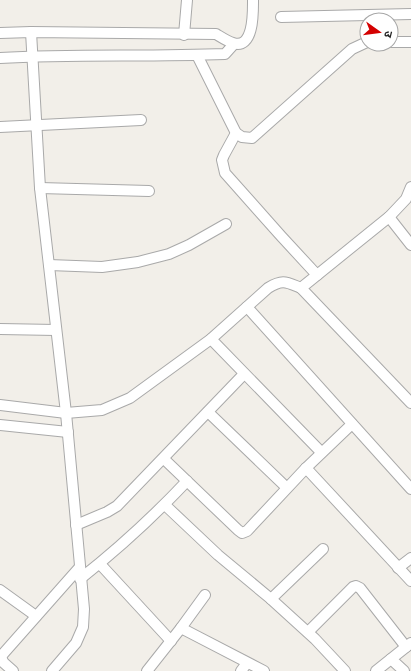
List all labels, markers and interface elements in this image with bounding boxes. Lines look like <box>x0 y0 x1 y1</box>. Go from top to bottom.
north arrow <box>359 12 399 52</box>
text: उ <box>382 30 394 39</box>

